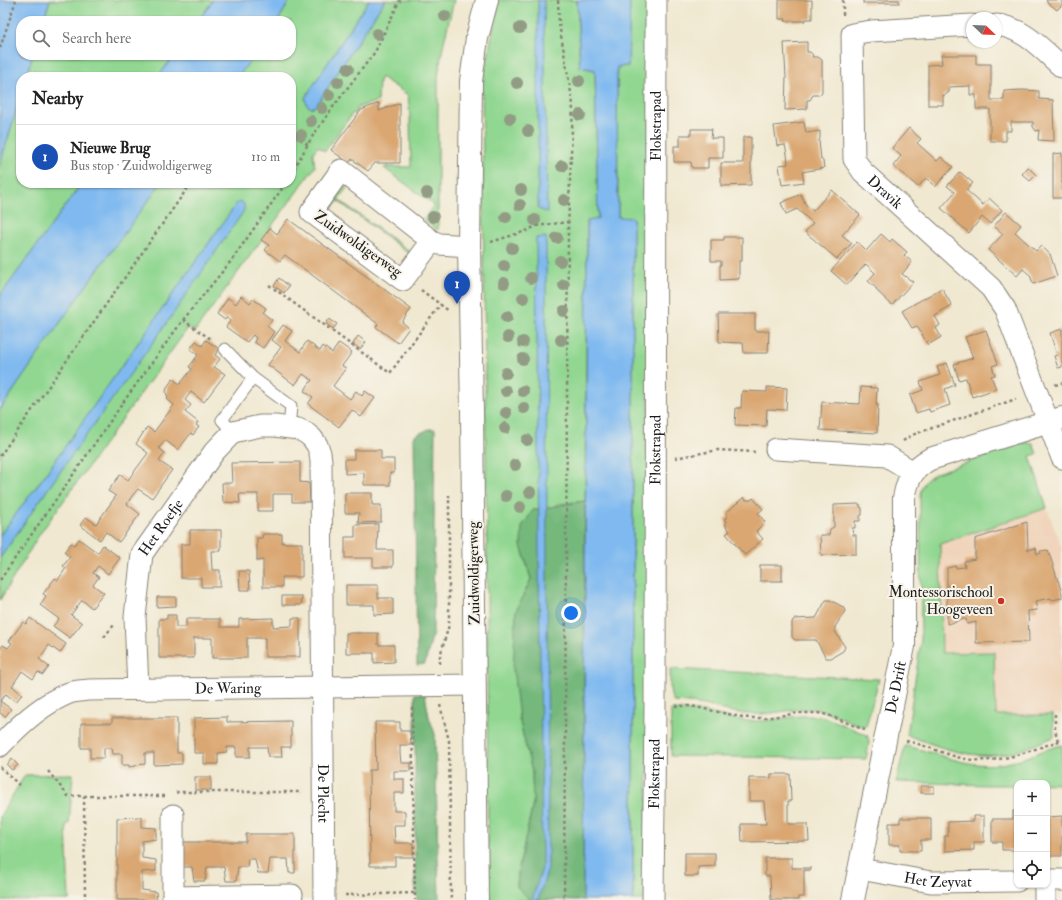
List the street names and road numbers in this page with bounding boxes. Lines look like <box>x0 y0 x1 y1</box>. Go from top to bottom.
street label: Flokstrapad <box>646 90 666 161</box>
street label: Dravik <box>863 171 907 213</box>
street label: Zuidwoldigerweg <box>310 206 406 282</box>
street label: Flokstrapad <box>646 414 666 485</box>
street label: Het Roefje <box>134 495 187 560</box>
street label: Zuidwoldigerweg <box>464 520 484 625</box>
street label: De Drift <box>881 659 910 715</box>
street label: De Waring <box>195 678 262 698</box>
street label: Flokstrapad <box>644 738 665 809</box>
street label: De Plecht <box>314 764 333 823</box>
street label: Het Zeyvat <box>903 868 972 892</box>

